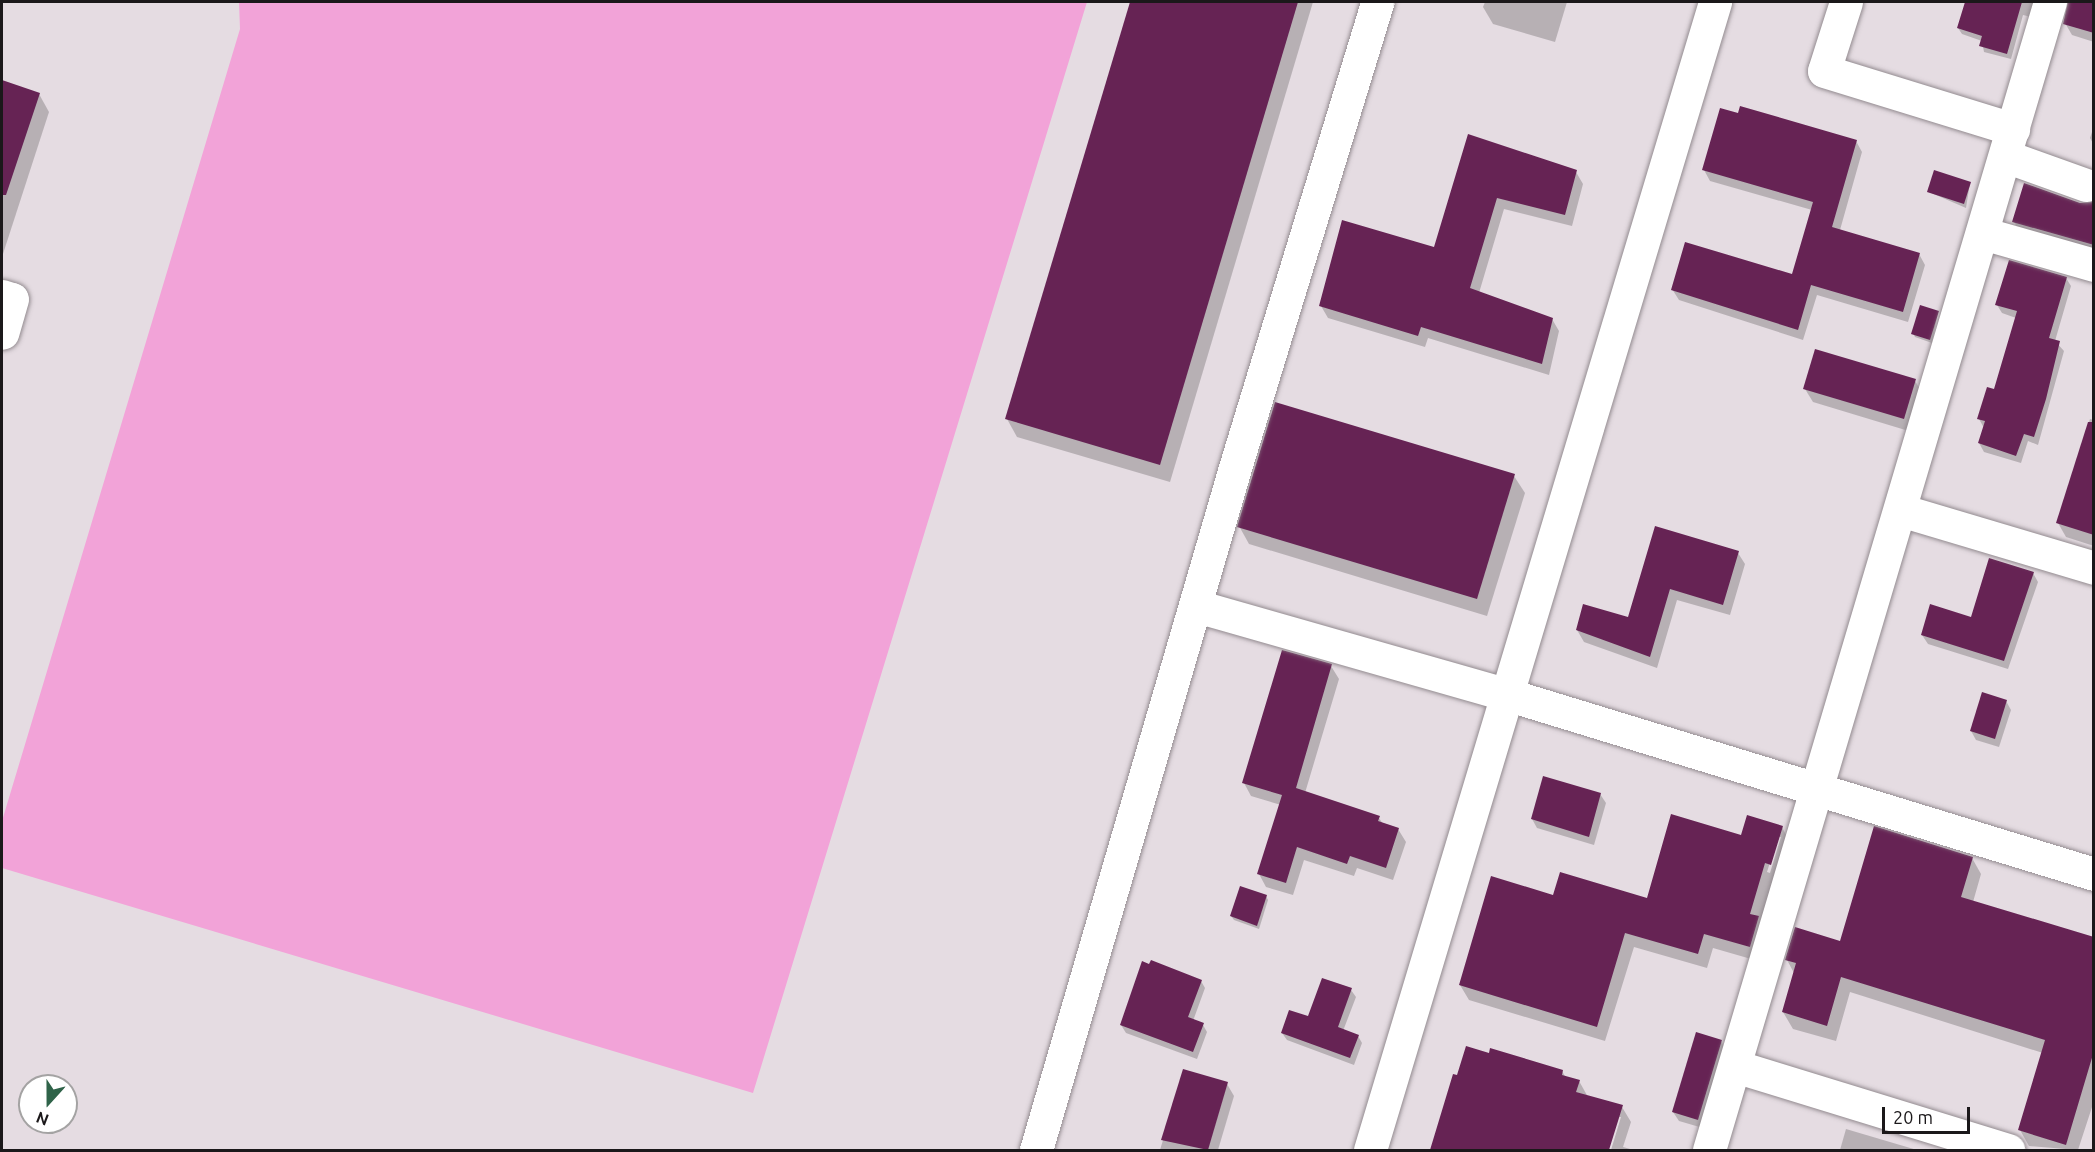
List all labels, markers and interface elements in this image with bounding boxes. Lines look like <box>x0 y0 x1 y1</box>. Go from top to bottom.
north arrow <box>18 1074 78 1134</box>
scale bar <box>1885 1095 1974 1133</box>
text: 20 m <box>1893 1107 1933 1127</box>
text: N <box>33 1108 51 1129</box>

